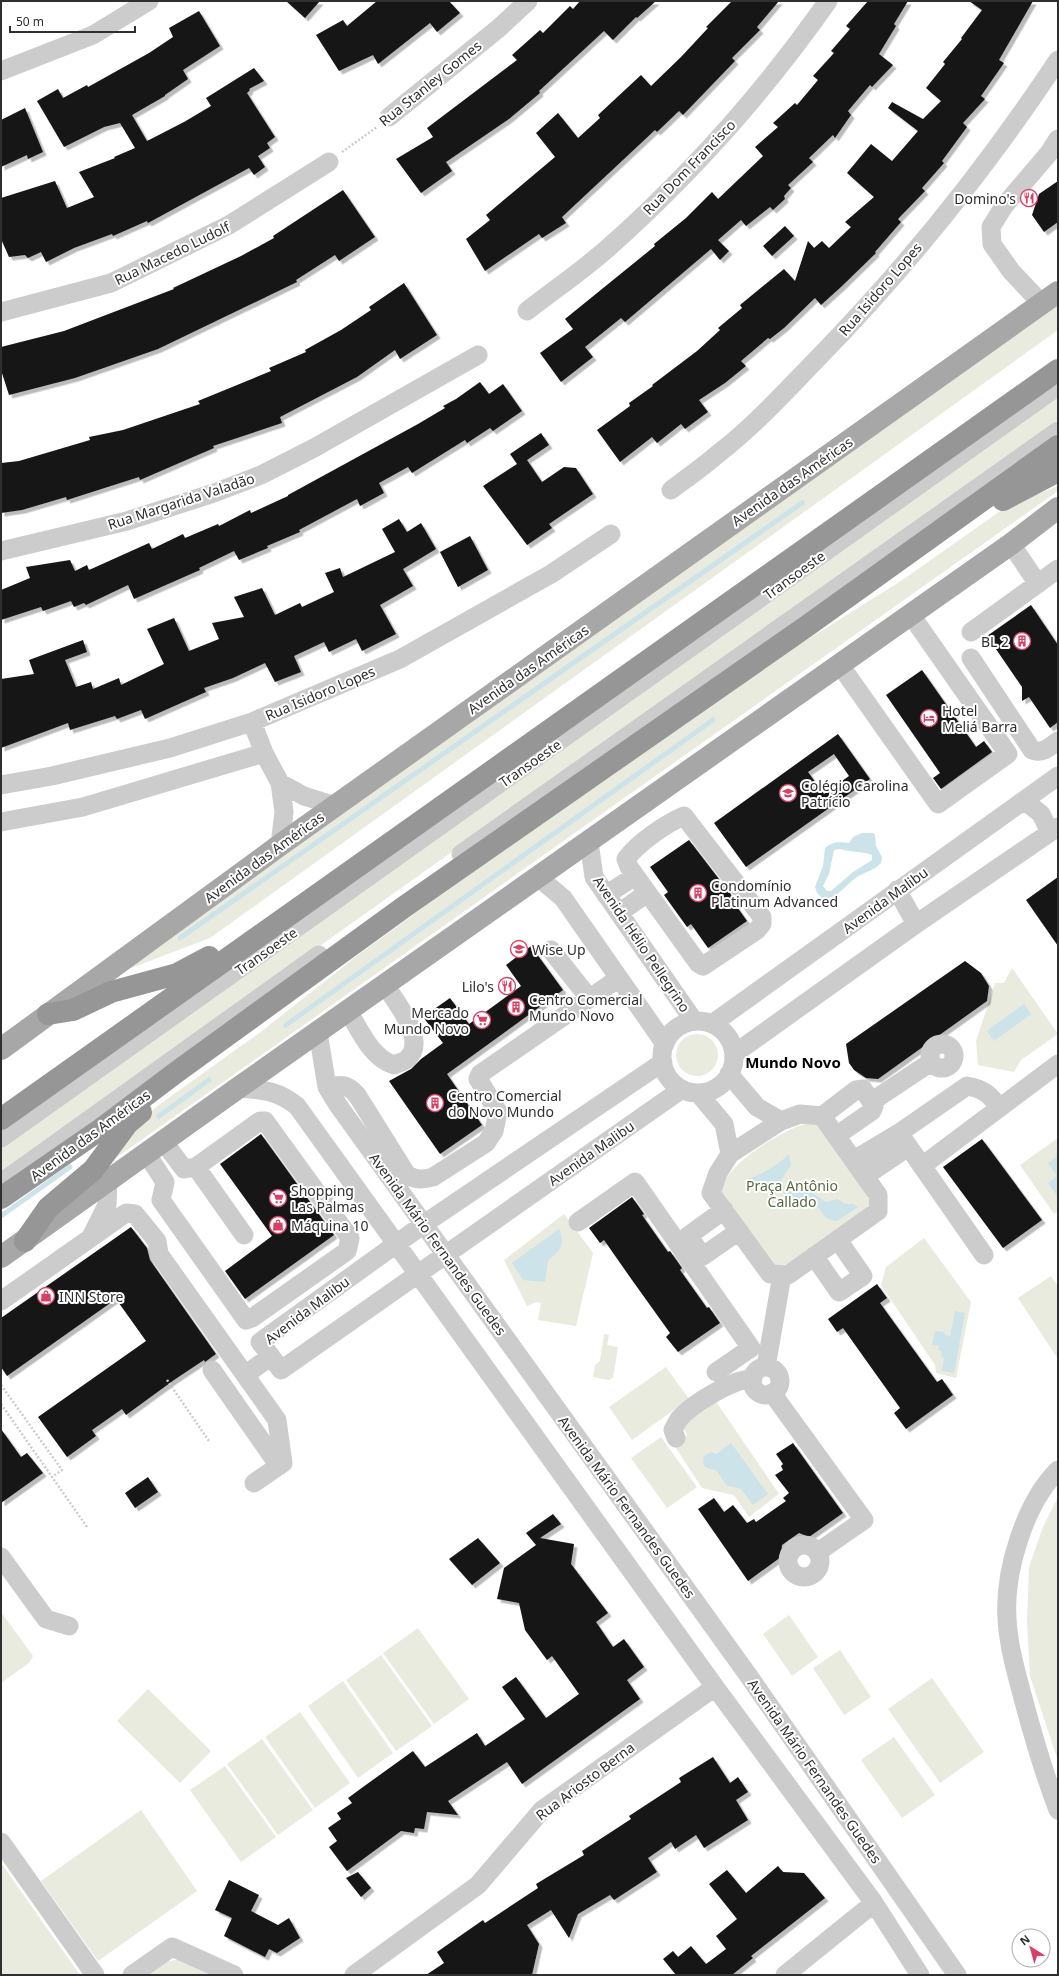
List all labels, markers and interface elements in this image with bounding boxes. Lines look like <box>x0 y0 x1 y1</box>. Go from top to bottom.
scale bar <box>10 8 135 34</box>
text: 50 m <box>16 13 44 30</box>
street label: Rua Stanley Gomes <box>375 36 485 130</box>
street label: Rua Dom Francisco <box>638 115 740 219</box>
restaurant icon: Domino's <box>1019 188 1039 208</box>
place label: Domino's <box>954 189 1016 208</box>
street label: Rua Macedo Ludolf <box>111 216 234 289</box>
street label: Rua Isidoro Lopes <box>834 238 926 340</box>
street label: Avenida das Américas <box>728 432 857 530</box>
street label: Rua Margarida Valadão <box>105 468 257 534</box>
street label: Transoeste <box>759 546 829 604</box>
street label: Avenida das Américas <box>464 620 593 718</box>
building icon: BL 2 <box>1012 631 1032 651</box>
place label: BL 2 <box>981 632 1009 651</box>
street label: Rua Isidoro Lopes <box>262 661 378 725</box>
place label: Hotel Meliá Barra <box>942 701 1017 736</box>
hotel icon: Hotel Meliá Barra <box>919 708 939 728</box>
street label: Transoeste <box>495 735 565 791</box>
place label: Colégio Carolina Patrício <box>801 776 909 811</box>
school or university icon: Colégio Carolina Patrício <box>778 783 798 803</box>
street label: Avenida das Américas <box>200 807 328 907</box>
street label: Avenida Malibu <box>838 863 932 937</box>
street label: Avenida Hélio Pellegrino <box>589 872 695 1016</box>
place label: Condomínio Platinum Advanced <box>711 876 838 911</box>
building icon: Condomínio Platinum Advanced <box>688 883 708 903</box>
street label: Transoeste <box>231 923 301 979</box>
school or university icon: Wise Up <box>509 939 529 959</box>
place label: Wise Up <box>532 940 586 959</box>
restaurant icon: Lilo's <box>497 976 517 996</box>
place label: Lilo's <box>462 977 494 996</box>
place label: Centro Comercial Mundo Novo <box>529 990 643 1025</box>
building icon: Centro Comercial Mundo Novo <box>506 997 526 1017</box>
place label: Mercado Mundo Novo <box>384 1003 469 1038</box>
supermarket icon: Mercado Mundo Novo <box>472 1010 492 1030</box>
district label: Mundo Novo <box>745 1052 841 1072</box>
street label: Avenida das Américas <box>26 1085 154 1185</box>
place label: Centro Comercial do Novo Mundo <box>448 1086 562 1121</box>
building icon: Centro Comercial do Novo Mundo <box>425 1093 445 1113</box>
street label: Avenida Malibu <box>544 1116 638 1190</box>
street label: Avenida Mário Fernandes Guedes <box>365 1149 511 1339</box>
park label: Praça Antônio Callado <box>746 1176 838 1211</box>
place label: Shopping Las Palmas <box>291 1181 364 1216</box>
supermarket icon: Shopping Las Palmas <box>268 1188 288 1208</box>
shop icon: Máquina 10 <box>268 1215 288 1235</box>
place label: Máquina 10 <box>291 1216 369 1235</box>
street label: Avenida Malibu <box>261 1272 353 1348</box>
shop icon: INN Store <box>36 1286 56 1306</box>
place label: INN Store <box>59 1287 123 1306</box>
street label: Avenida Mário Fernandes Guedes <box>554 1412 700 1602</box>
street label: Avenida Mário Fernandes Guedes <box>744 1675 886 1867</box>
street label: Rua Ariosto Berna <box>532 1738 638 1824</box>
north arrow <box>1011 1928 1051 1968</box>
text: N <box>1017 1931 1033 1948</box>

